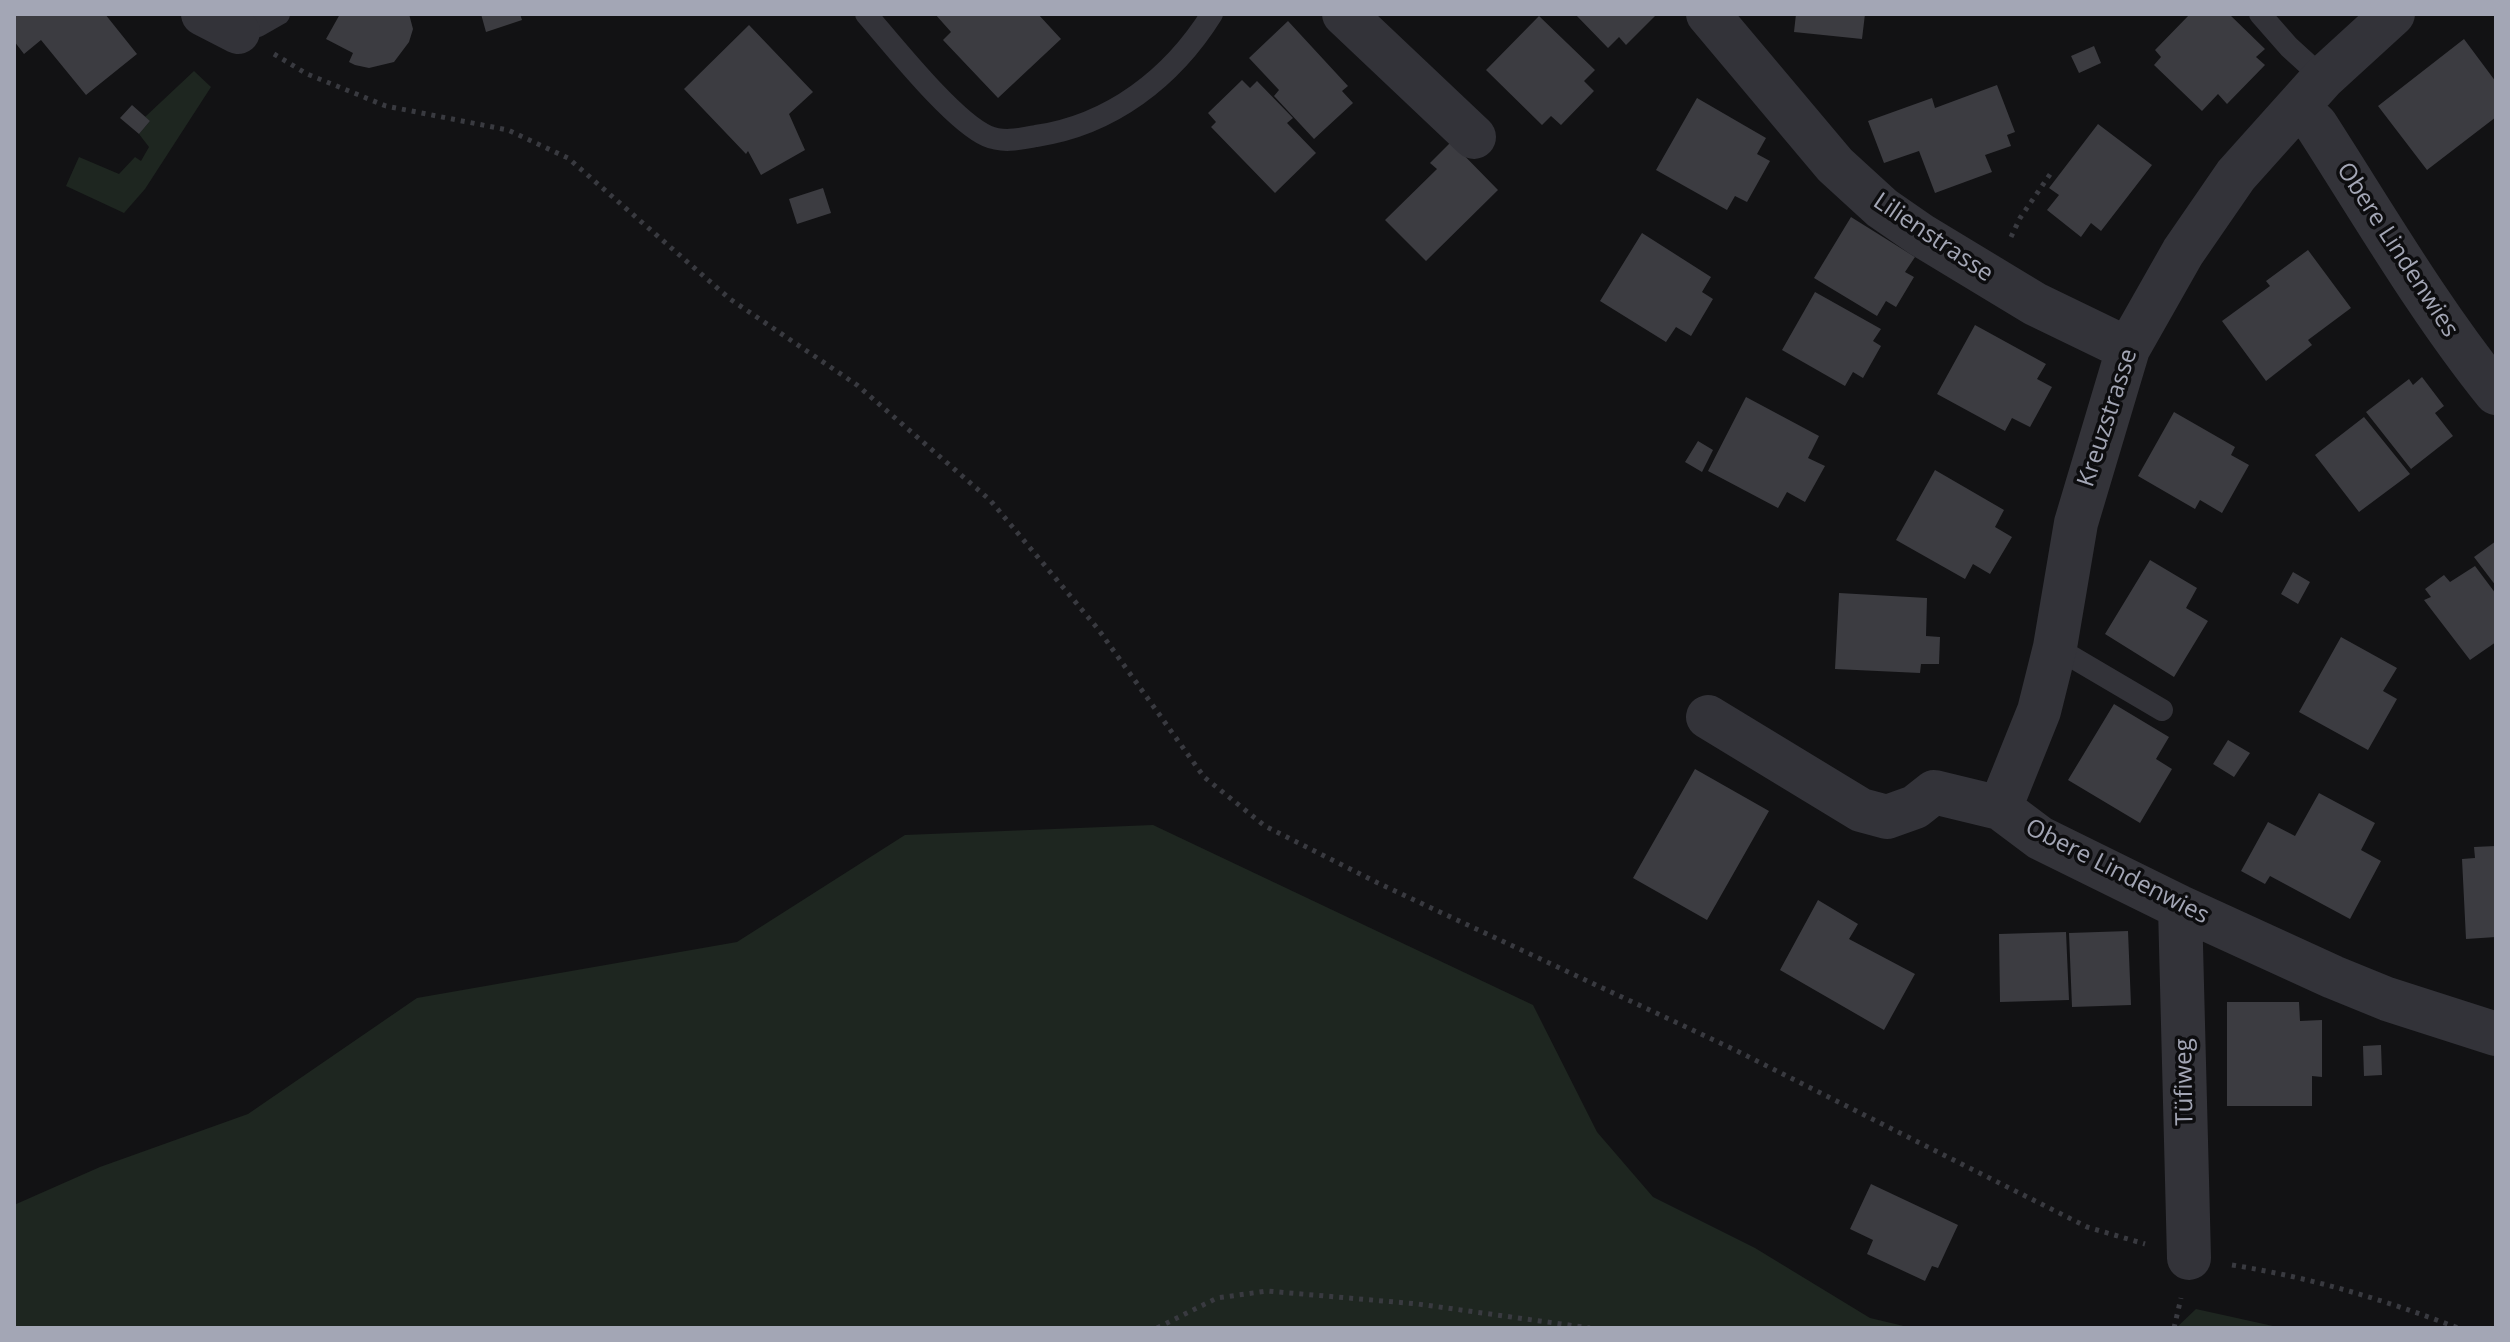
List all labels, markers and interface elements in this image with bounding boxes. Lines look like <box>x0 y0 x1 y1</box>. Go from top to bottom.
street label: Obere Lindenwies <box>2330 157 2464 343</box>
street label: Lilienstrasse <box>1868 187 1998 289</box>
street label: Kreuzstrasse <box>2072 345 2144 491</box>
street label: Obere Lindenwies <box>2020 813 2214 931</box>
street label: Tüfiweg <box>2170 1038 2200 1126</box>

